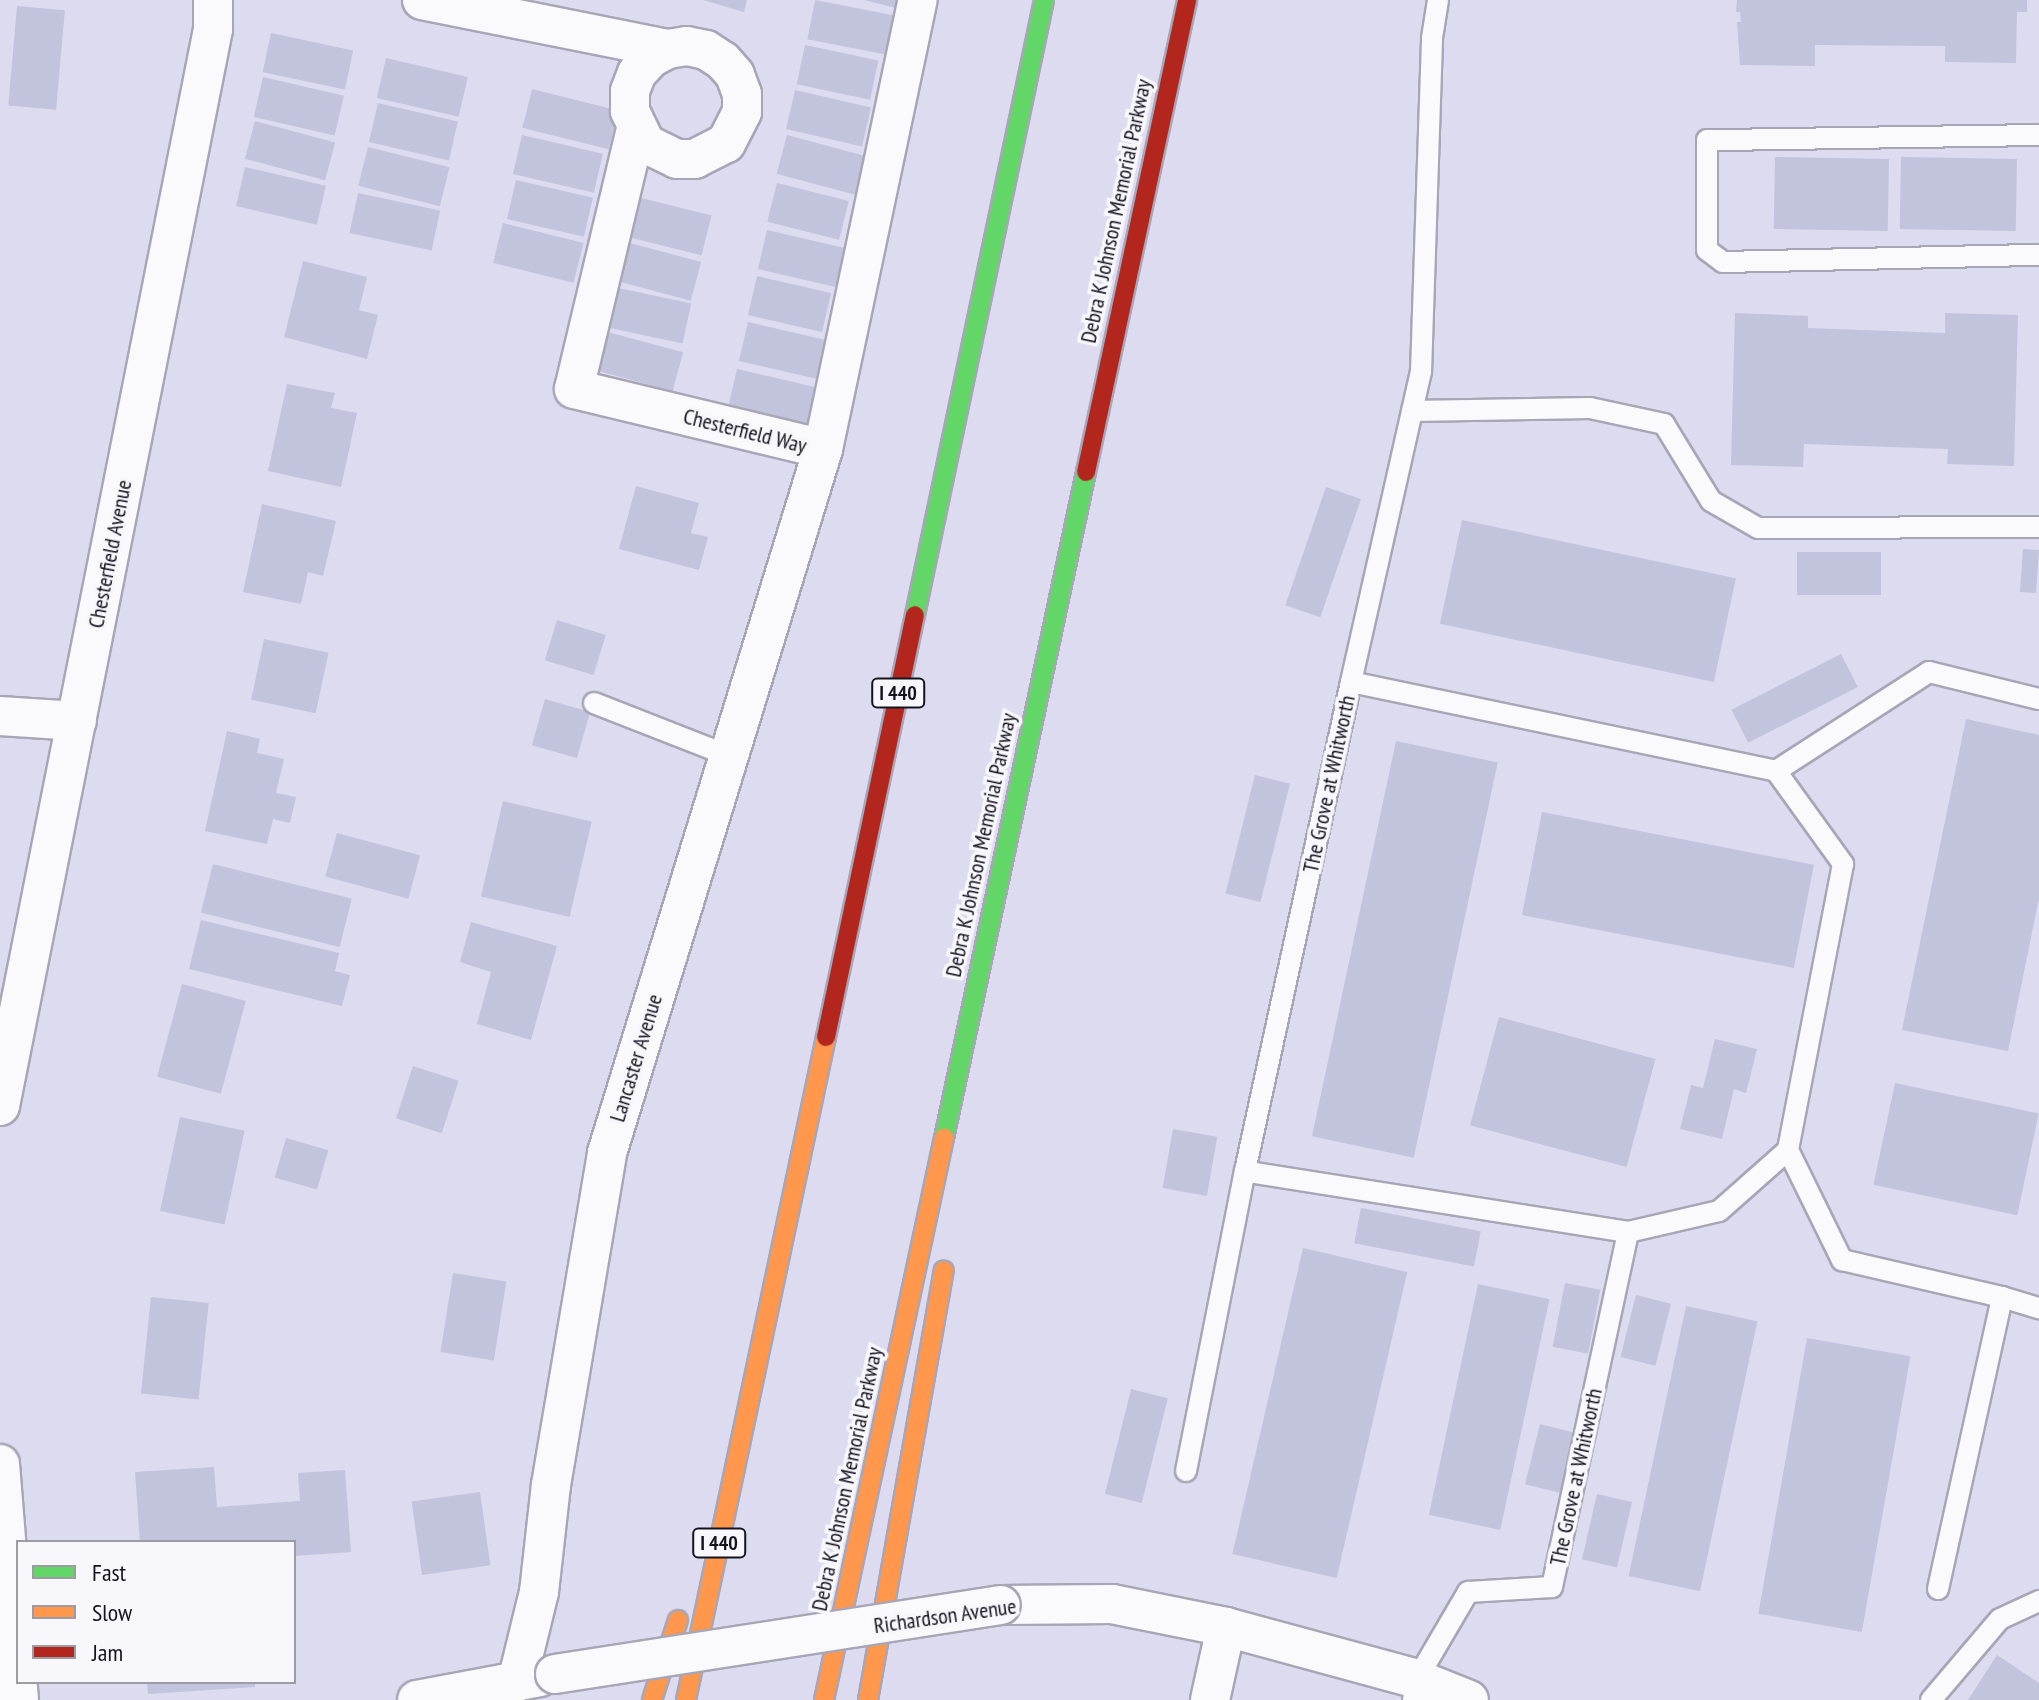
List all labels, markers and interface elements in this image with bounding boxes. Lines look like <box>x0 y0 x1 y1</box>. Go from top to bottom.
street label: Debra K Johnson Memorial Parkway <box>1075 76 1157 346</box>
street label: Chesterfield Way <box>680 403 810 459</box>
street label: Chesterfield Avenue <box>83 477 137 631</box>
road number: I 440 <box>870 677 926 709</box>
street label: The Grove at Whitworth <box>1297 693 1361 875</box>
street label: Debra K Johnson Memorial Parkway <box>940 710 1022 980</box>
street label: Lancaster Avenue <box>604 991 668 1125</box>
street label: Debra K Johnson Memorial Parkway <box>806 1344 888 1614</box>
street label: The Grove at Whitworth <box>1544 1386 1608 1568</box>
road number: I 440 <box>691 1527 747 1559</box>
legend <box>16 1540 296 1684</box>
text: Fast <box>92 1557 126 1588</box>
street label: Richardson Avenue <box>872 1593 1018 1639</box>
text: Slow <box>92 1597 132 1628</box>
text: Jam <box>92 1637 123 1668</box>

